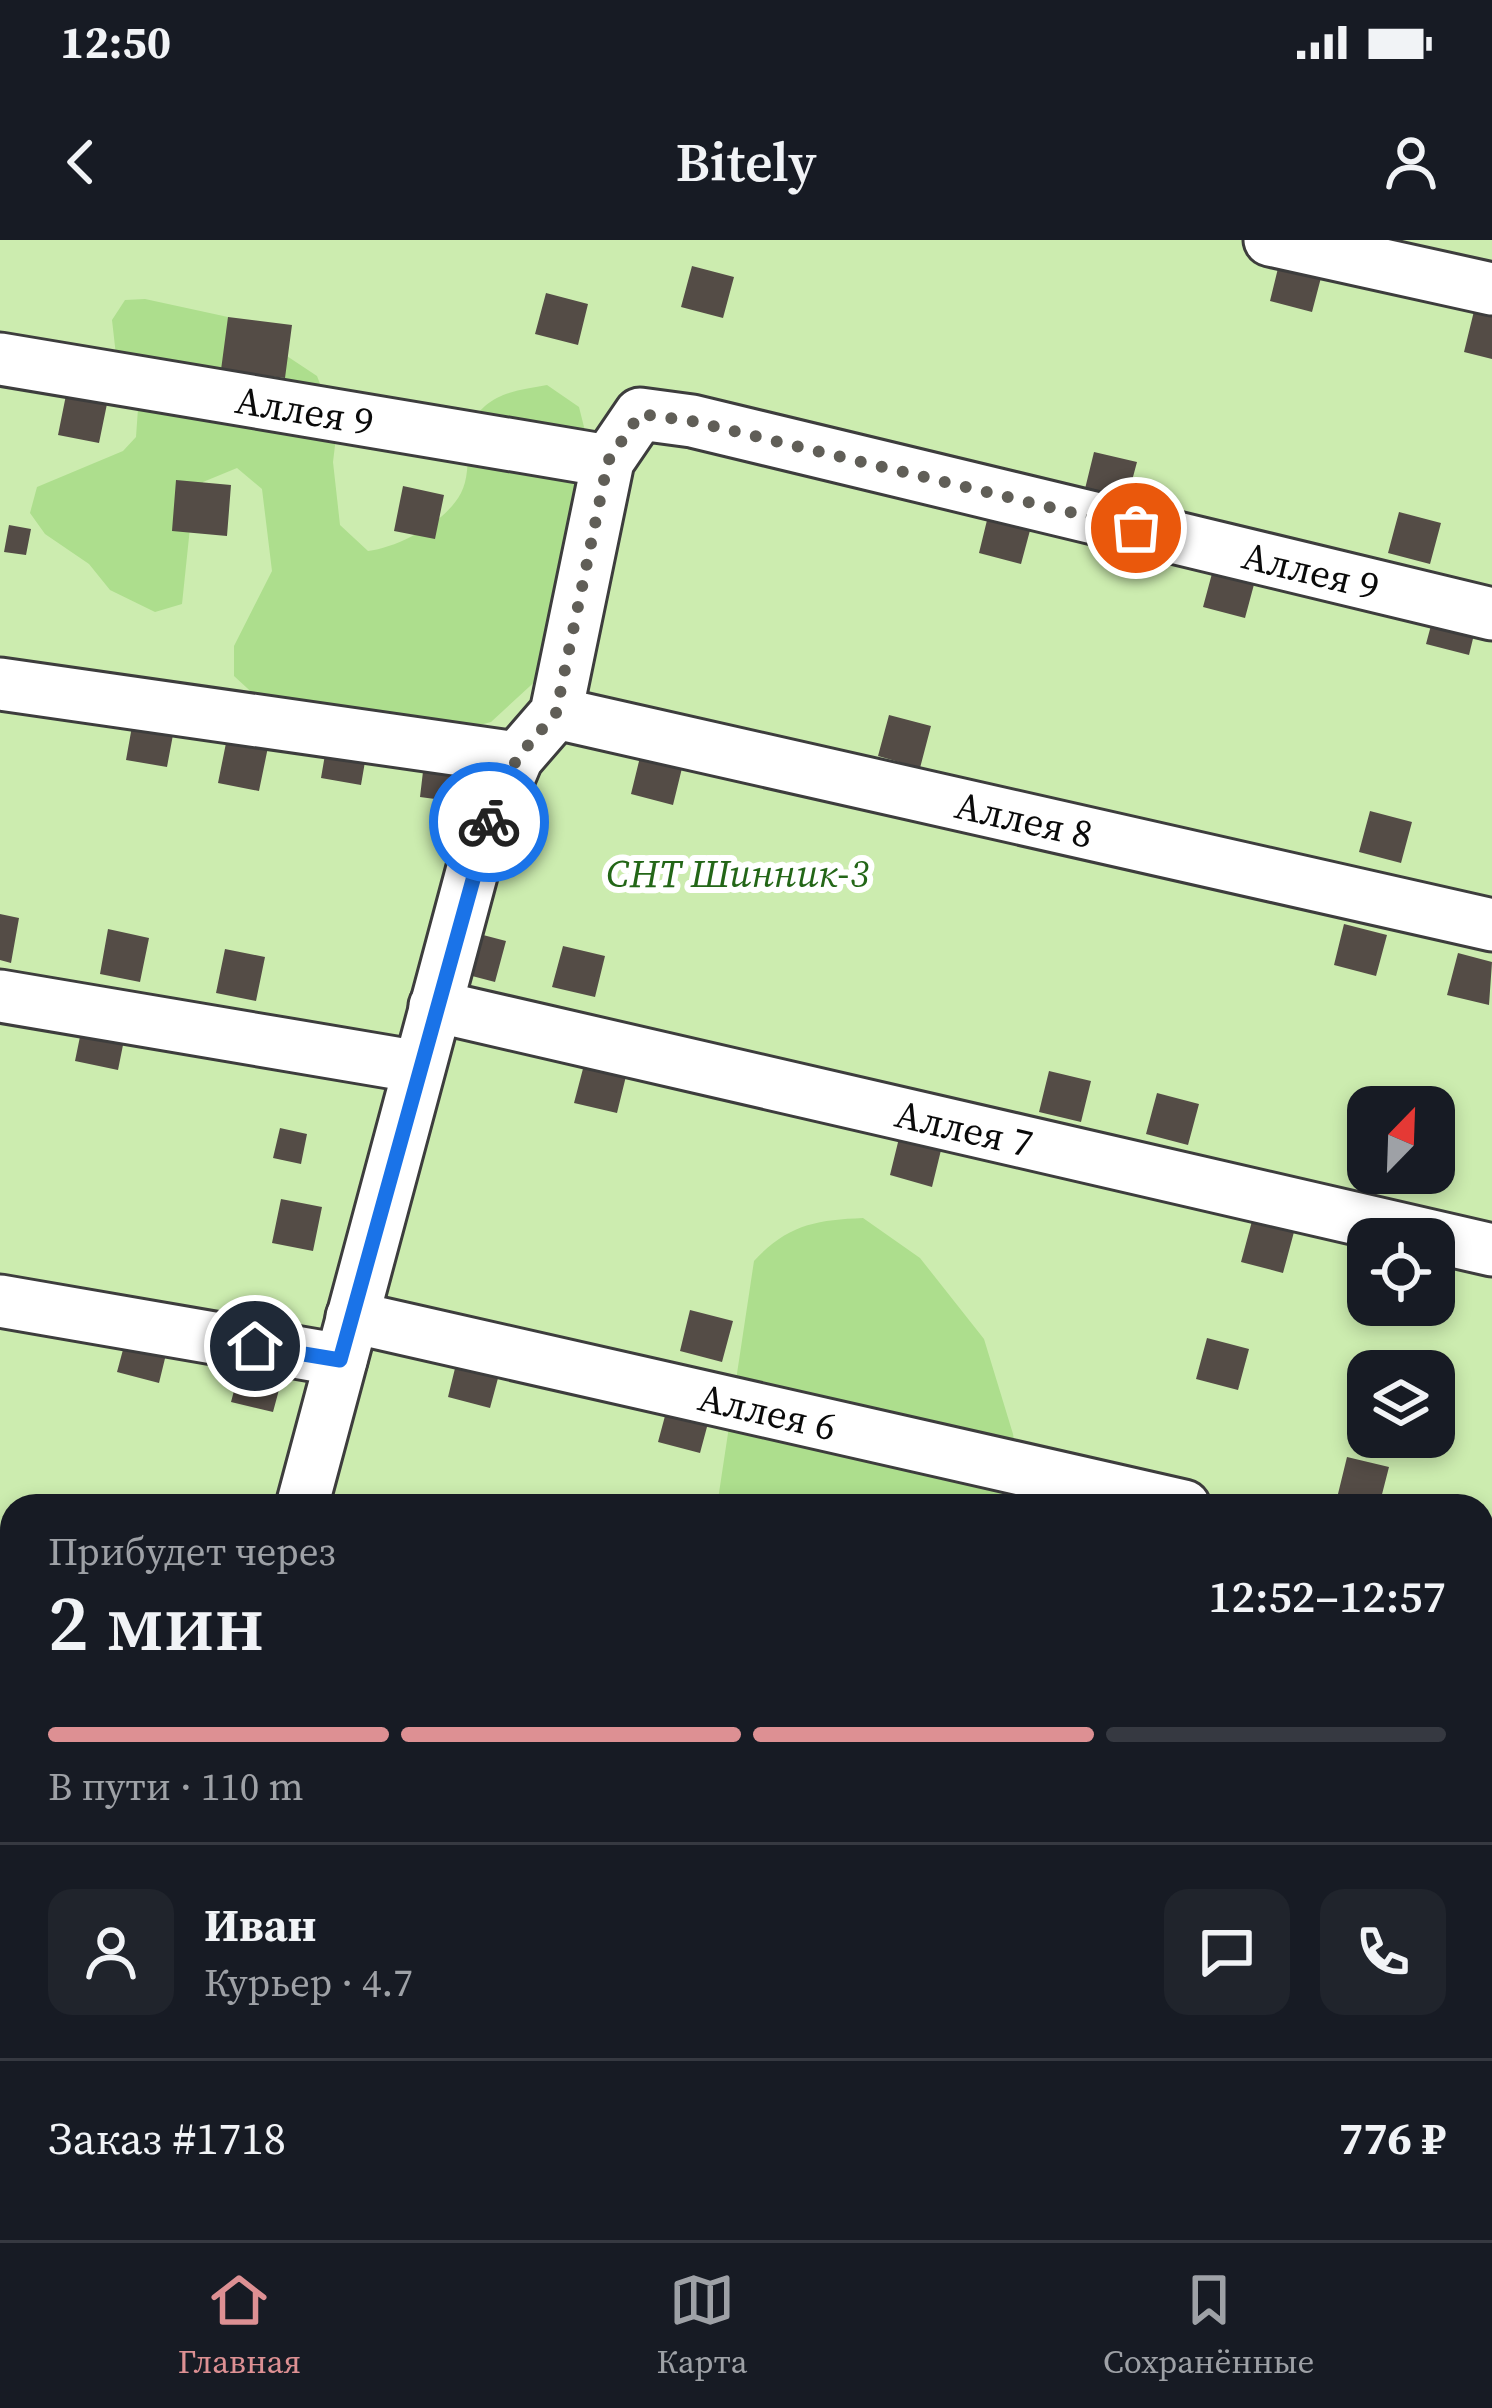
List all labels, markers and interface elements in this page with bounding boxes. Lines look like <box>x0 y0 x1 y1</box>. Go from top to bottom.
text: 12:50 <box>60 11 171 73</box>
text: Bitely <box>676 125 816 199</box>
icon: back <box>48 129 114 195</box>
icon: person <box>1378 129 1444 195</box>
street label: Аллея 9 <box>232 372 378 448</box>
pin <box>1085 477 1187 579</box>
icon: bag <box>1103 495 1169 561</box>
street label: Аллея 9 <box>1237 528 1385 612</box>
courier <box>429 762 549 882</box>
street label: Аллея 8 <box>950 778 1098 860</box>
icon: bike <box>456 789 522 855</box>
park label: СНТ Шинник-3 <box>606 847 870 900</box>
north arrow <box>1347 1086 1455 1194</box>
map controls <box>1347 1086 1455 1458</box>
street label: Аллея 7 <box>890 1087 1038 1170</box>
button: locate <box>1347 1218 1455 1326</box>
pin <box>204 1295 306 1397</box>
icon: home <box>222 1313 288 1379</box>
button: layers <box>1347 1350 1455 1458</box>
street label: Аллея 6 <box>694 1370 841 1453</box>
text: Прибудет через <box>48 1525 336 1578</box>
text: 12:52–12:57 <box>1208 1565 1446 1627</box>
text: 2 мин <box>48 1569 264 1676</box>
text: В пути · 110 m <box>48 1760 304 1813</box>
button: person <box>48 1889 174 2015</box>
button: chat <box>1164 1889 1290 2015</box>
button: phone <box>1320 1889 1446 2015</box>
text: Иван <box>204 1894 317 1956</box>
text: Курьер · 4.7 <box>204 1956 413 2009</box>
text: Заказ #1718 <box>48 2107 286 2169</box>
text: 776 ₽ <box>1339 2107 1446 2169</box>
tab: Главная <box>178 2267 301 2384</box>
tab: Карта <box>656 2267 748 2384</box>
tab: Сохранённые <box>1103 2267 1314 2384</box>

